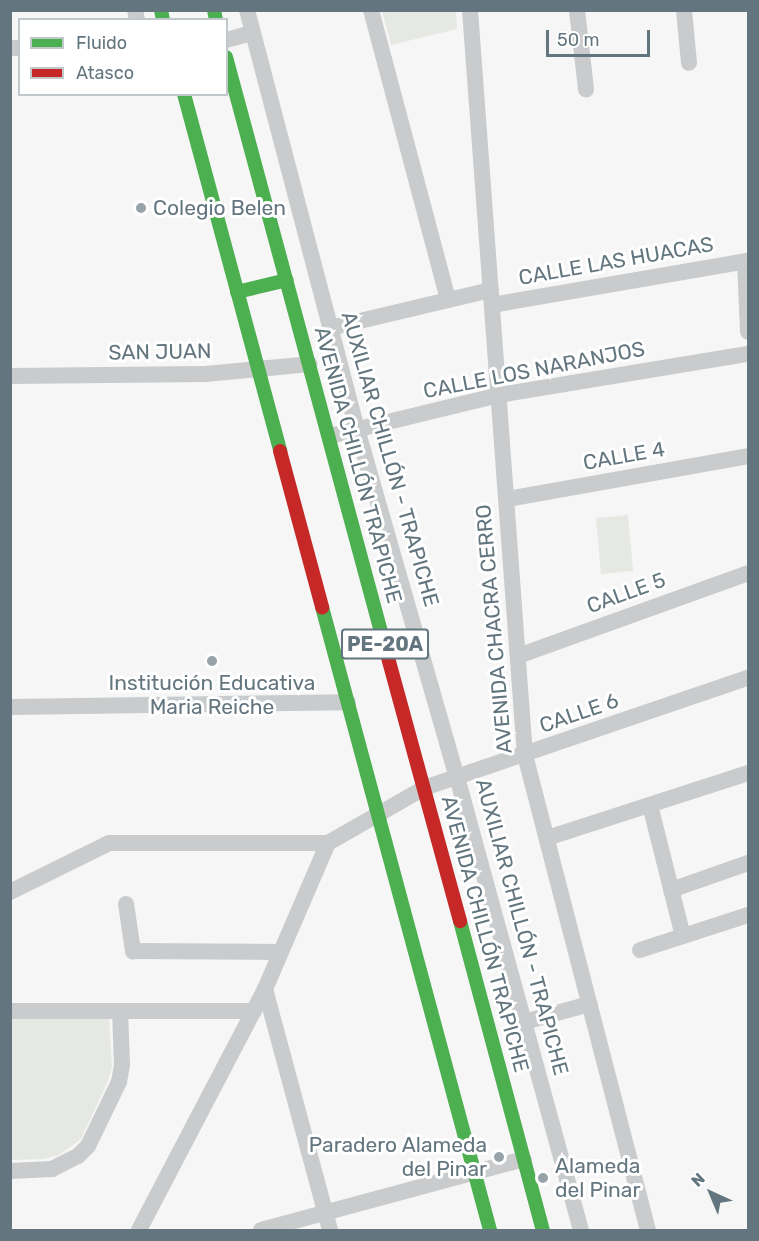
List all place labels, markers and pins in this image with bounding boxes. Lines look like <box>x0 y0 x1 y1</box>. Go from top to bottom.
place label: Colegio Belen <box>153 195 286 221</box>
marker: Colegio Belen <box>134 201 148 215</box>
marker: Institución Educativa Maria Reiche <box>205 654 219 668</box>
place label: Institución Educativa Maria Reiche <box>109 670 315 720</box>
place label: Paradero Alameda del Pinar <box>308 1132 487 1182</box>
marker: Paradero Alameda del Pinar <box>492 1150 506 1164</box>
place label: Alameda del Pinar <box>555 1153 640 1203</box>
marker: Alameda del Pinar <box>536 1171 550 1185</box>

